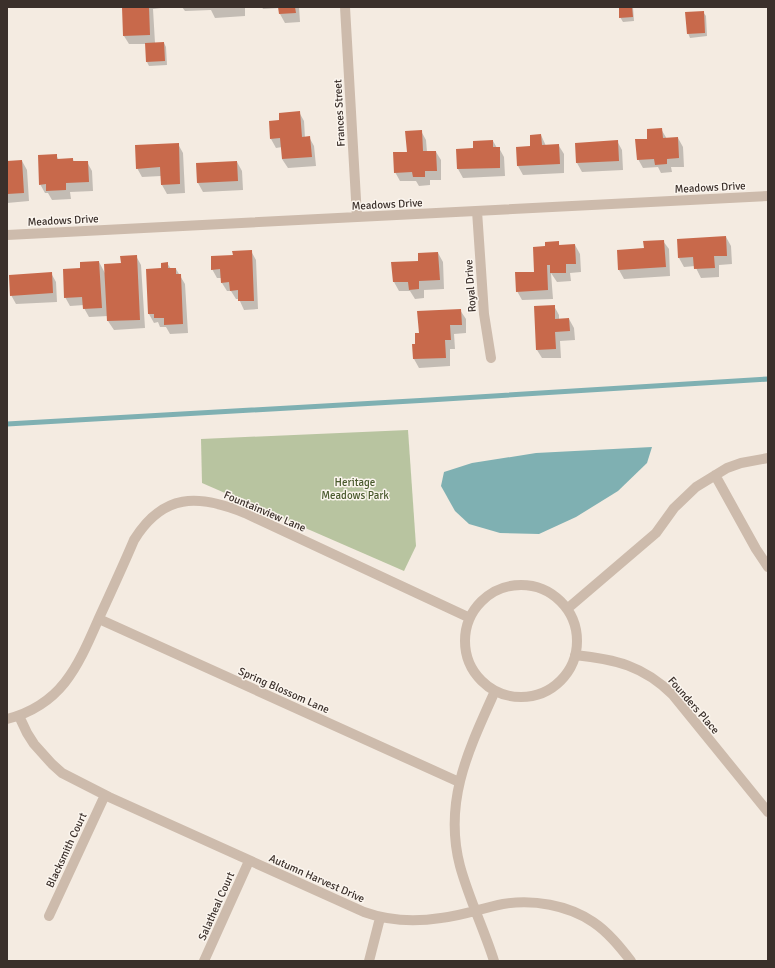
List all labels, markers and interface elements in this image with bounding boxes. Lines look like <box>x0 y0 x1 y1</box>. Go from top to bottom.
street label: Frances Street <box>331 79 348 147</box>
street label: Meadows Drive <box>674 179 746 196</box>
street label: Meadows Drive <box>351 196 423 213</box>
street label: Meadows Drive <box>27 212 99 229</box>
street label: Royal Drive <box>462 259 479 313</box>
park label: Heritage Meadows Park <box>321 476 389 502</box>
street label: Fountainview Lane <box>222 488 308 535</box>
street label: Spring Blossom Lane <box>236 665 331 716</box>
street label: Founders Place <box>665 674 722 737</box>
street label: Blacksmith Court <box>43 810 90 890</box>
street label: Autumn Harvest Drive <box>267 852 367 905</box>
street label: Salatheal Court <box>196 870 237 942</box>

